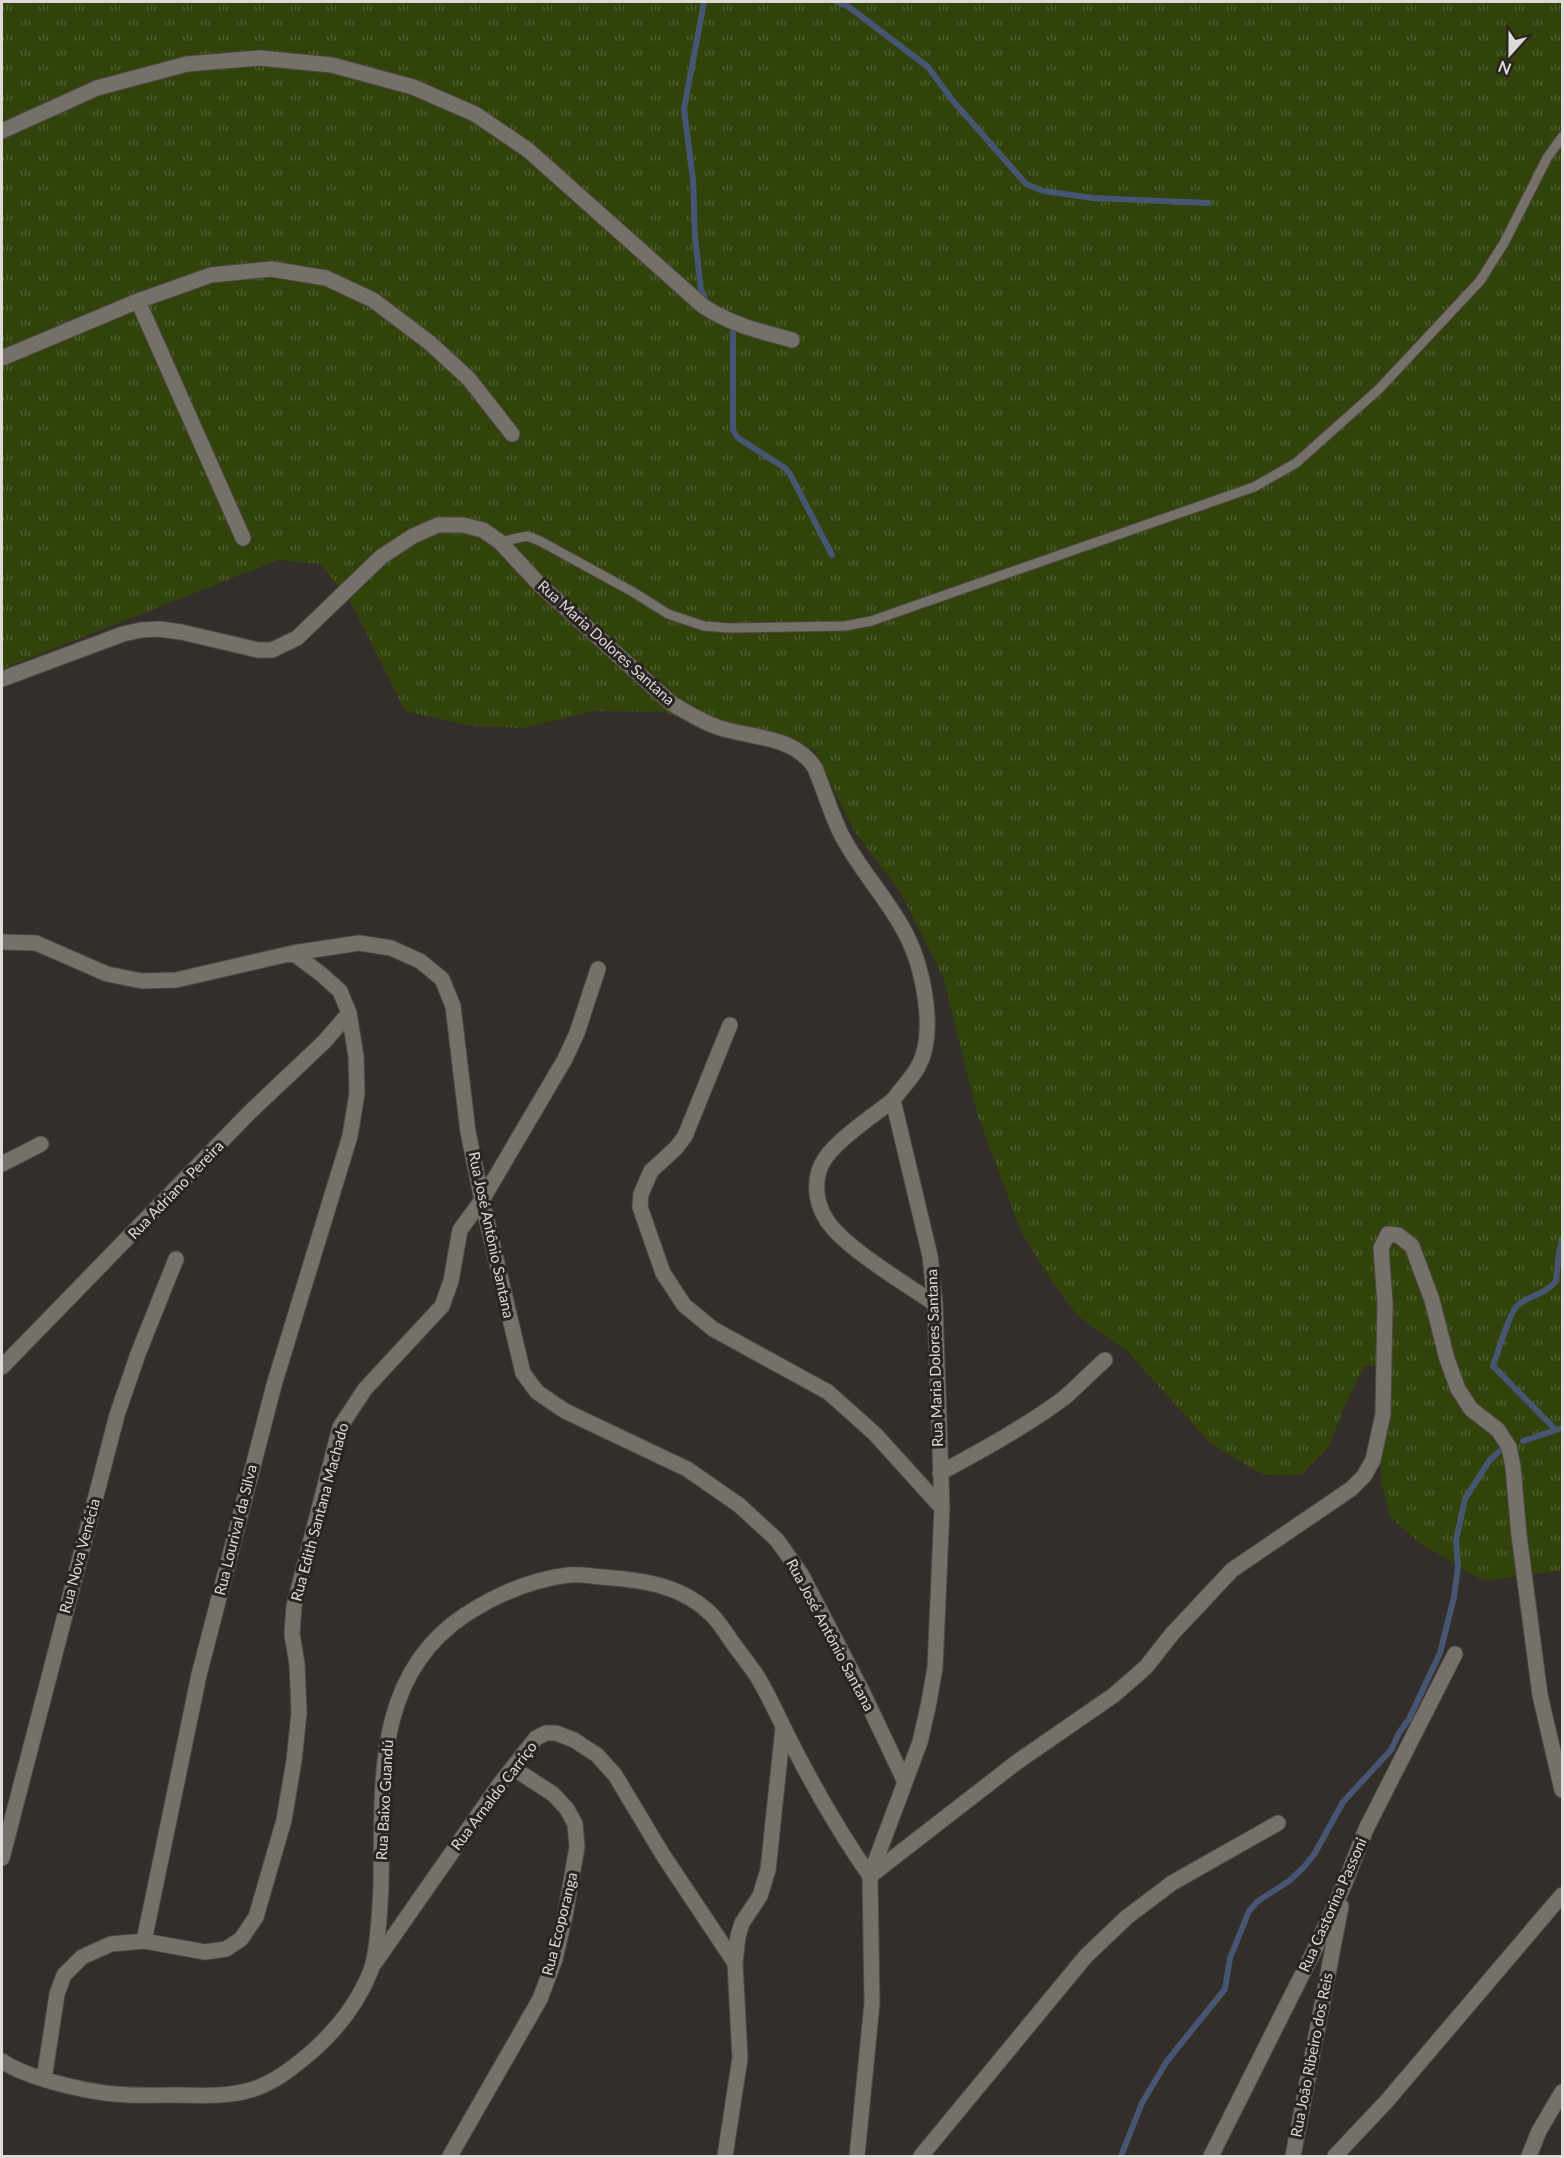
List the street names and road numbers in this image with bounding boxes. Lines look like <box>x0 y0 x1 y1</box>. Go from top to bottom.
street label: Rua Maria Dolores Santana <box>535 576 679 708</box>
street label: Rua Adriano Pereira <box>124 1136 227 1242</box>
street label: Rua José Antônio Santana <box>466 1150 518 1320</box>
street label: Rua Maria Dolores Santana <box>922 1269 946 1447</box>
street label: Rua Edith Santana Machado <box>287 1421 352 1603</box>
street label: Rua Lourival da Silva <box>210 1462 260 1597</box>
street label: Rua Nova Venécia <box>55 1496 103 1615</box>
street label: Rua José Antônio Santana <box>783 1555 879 1714</box>
street label: Rua Arnaldo Carriço <box>446 1737 540 1853</box>
street label: Rua Baixo Guandú <box>372 1739 396 1861</box>
street label: Rua Castorina Passoni <box>1294 1835 1370 1974</box>
street label: Rua Ecoporanga <box>537 1870 581 1977</box>
street label: Rua João Ribeiro dos Reis <box>1286 1971 1336 2139</box>

